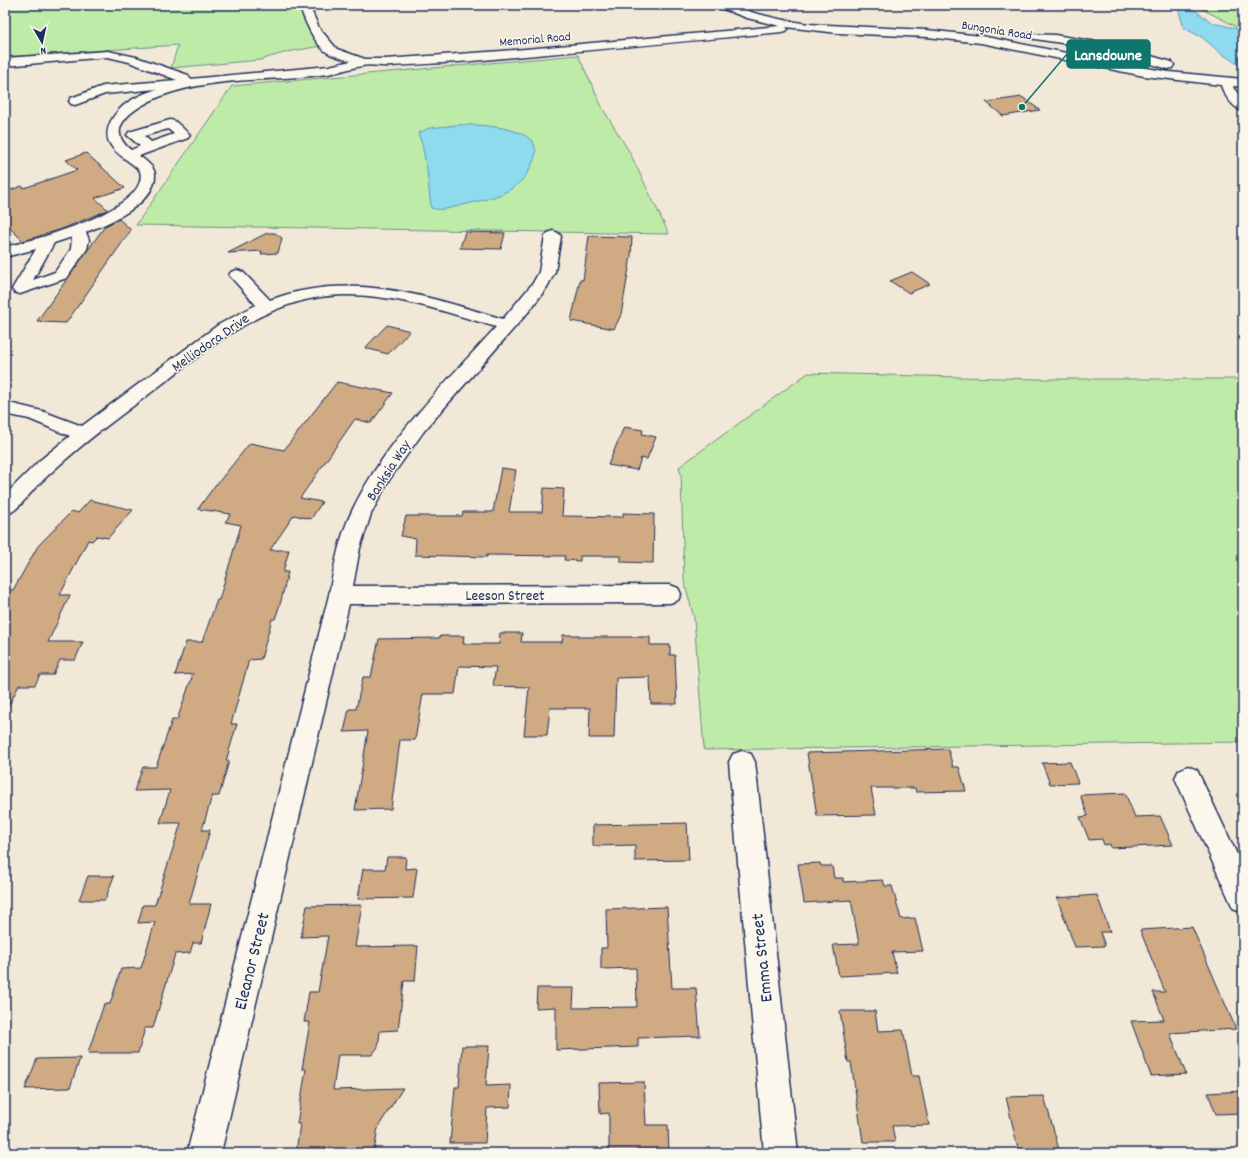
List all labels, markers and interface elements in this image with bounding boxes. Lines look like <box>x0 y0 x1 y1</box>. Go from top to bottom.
street label: Bungonia Road <box>960 17 1033 46</box>
north arrow <box>22 22 62 62</box>
street label: Memorial Road <box>499 28 572 53</box>
callout: Lansdowne <box>1067 40 1150 68</box>
text: N <box>39 42 47 58</box>
text: Lansdowne <box>1074 45 1142 68</box>
street label: Melliodora Drive <box>168 308 255 379</box>
street label: Banksia Way <box>362 436 418 506</box>
street label: Leeson Street <box>465 586 545 608</box>
street label: Eleanor Street <box>229 910 278 1013</box>
street label: Emma Street <box>746 912 781 1003</box>

